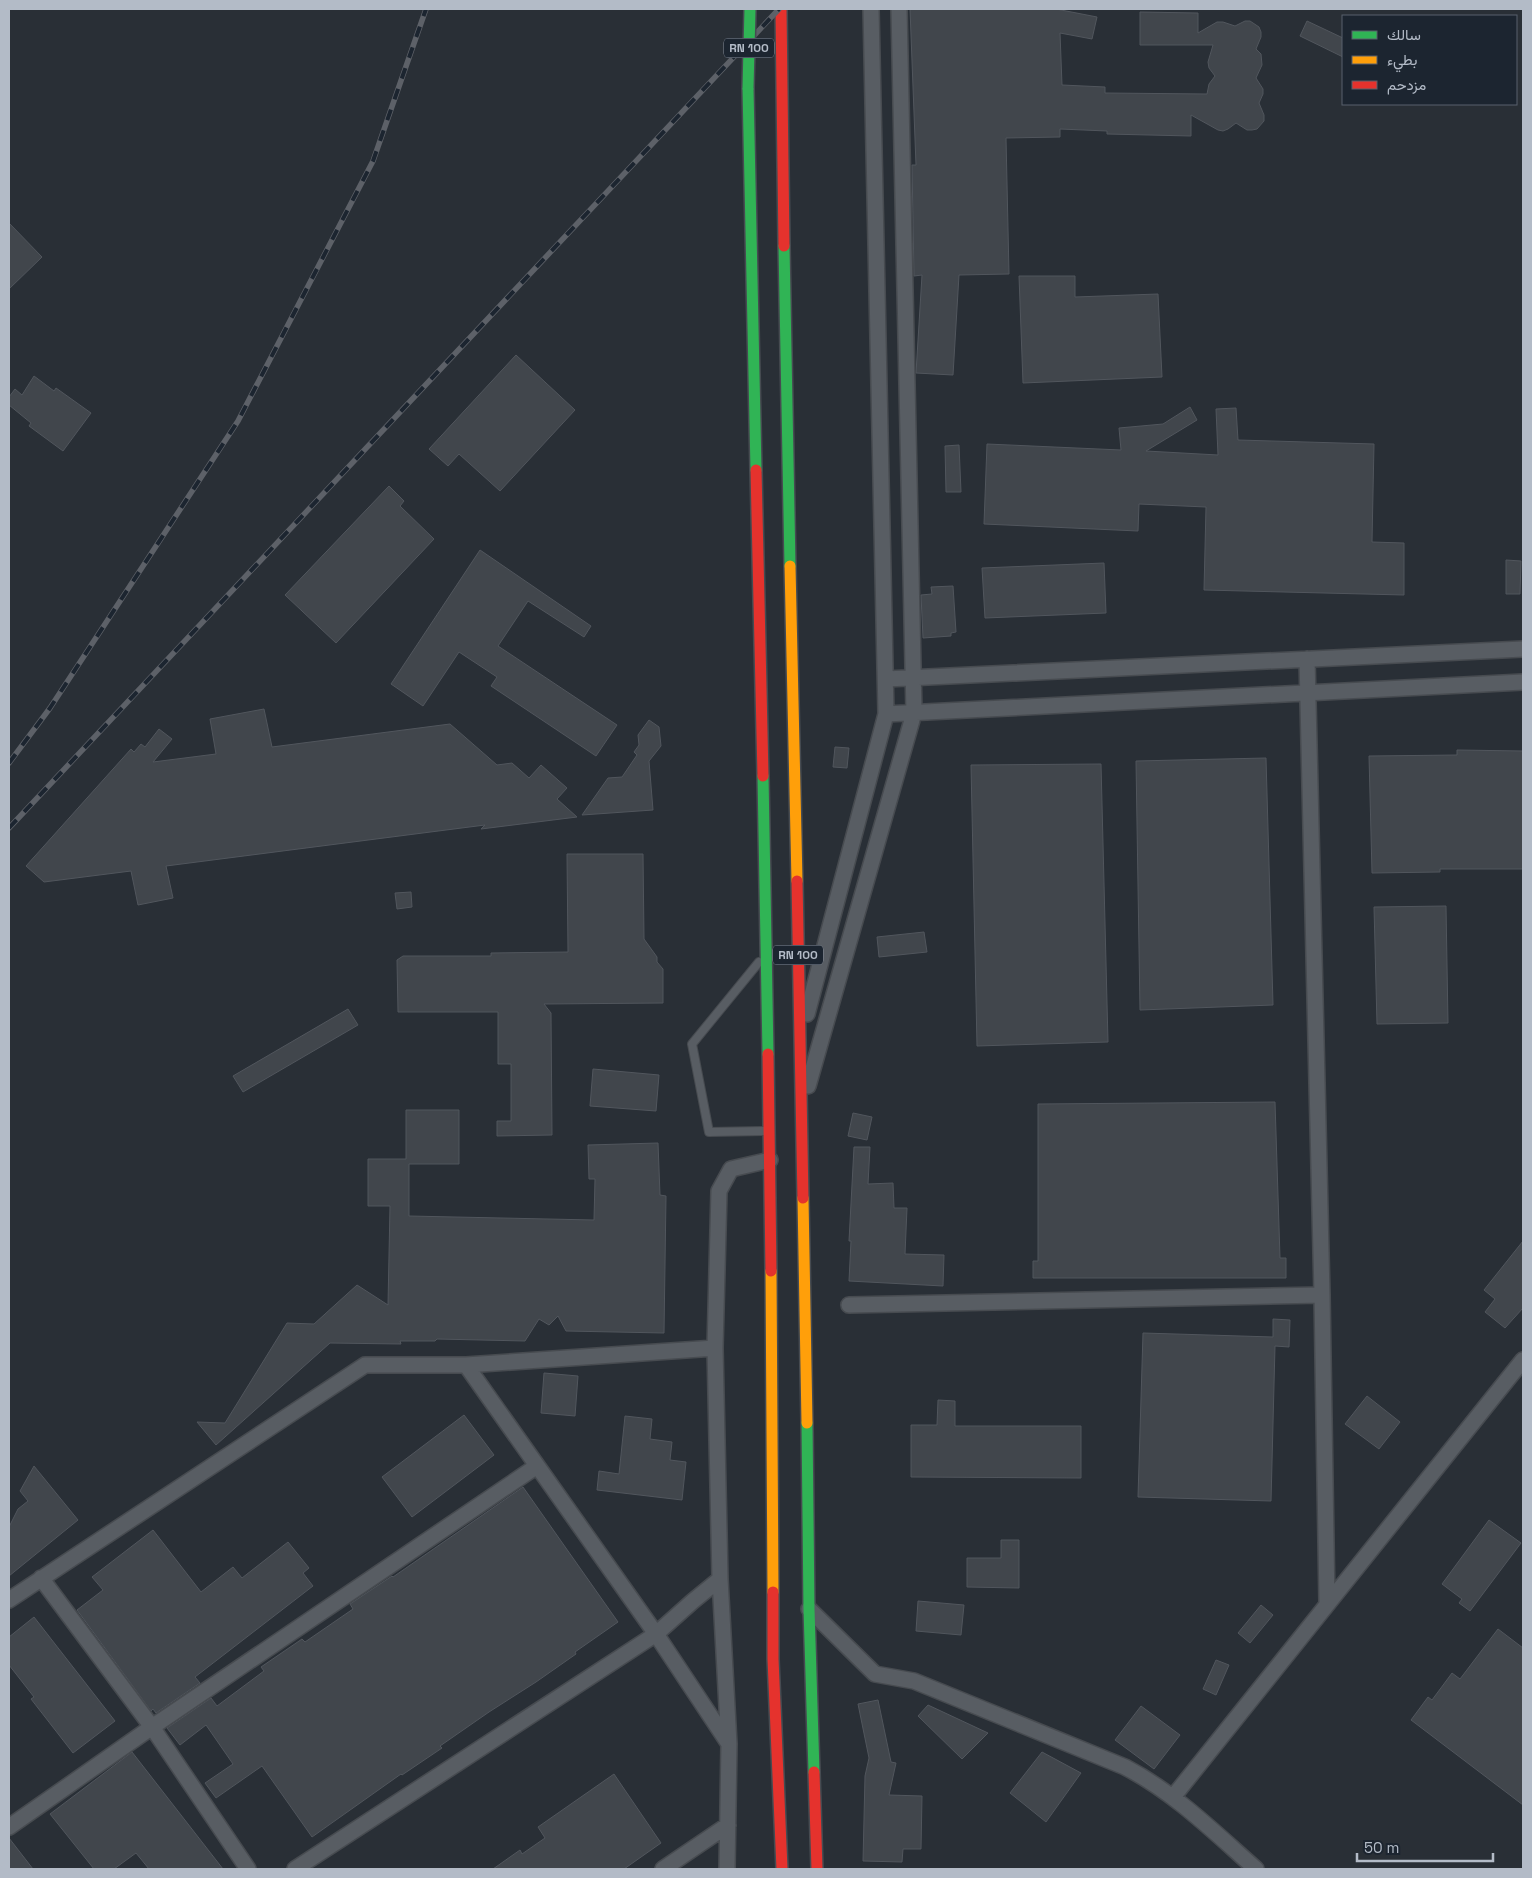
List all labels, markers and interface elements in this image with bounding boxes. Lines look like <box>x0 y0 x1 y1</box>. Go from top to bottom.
legend <box>1342 15 1517 105</box>
text: سالك <box>1387 25 1421 44</box>
road number: RN 100 <box>724 38 774 58</box>
text: بطيء <box>1387 50 1417 73</box>
text: مزدحم <box>1387 75 1426 95</box>
road number: RN 100 <box>773 946 823 964</box>
scale bar <box>1357 1830 1493 1862</box>
text: 50 m <box>1364 1838 1399 1857</box>

